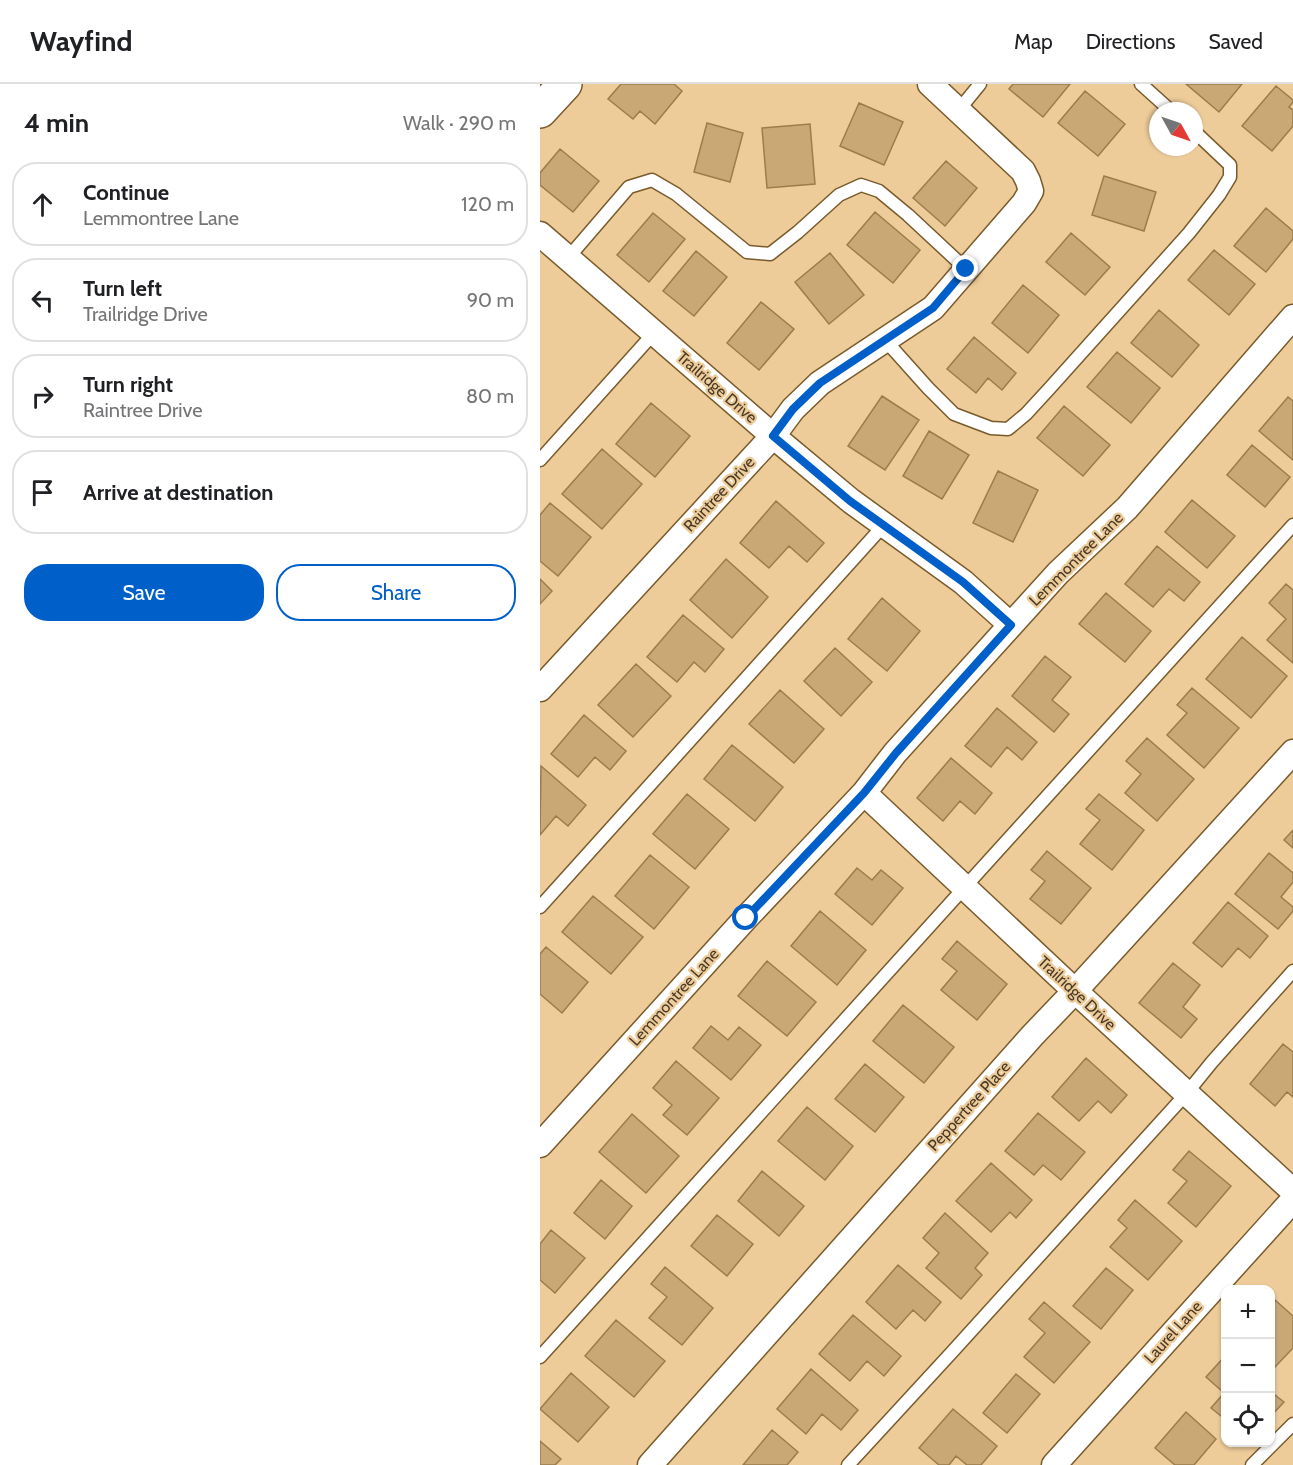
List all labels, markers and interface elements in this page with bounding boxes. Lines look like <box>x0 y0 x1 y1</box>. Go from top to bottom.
text: Wayfind <box>30 24 132 58</box>
text: Map <box>1014 29 1053 54</box>
text: Directions <box>1086 29 1175 54</box>
text: Saved <box>1208 29 1263 54</box>
north arrow <box>1149 102 1203 156</box>
text: 4 min <box>24 107 89 139</box>
text: Walk · 290 m <box>403 111 516 135</box>
text: Continue <box>83 179 169 206</box>
icon: ahead <box>26 188 59 221</box>
text: 120 m <box>461 192 514 216</box>
text: Lemmontree Lane <box>83 206 239 230</box>
route end <box>952 255 978 281</box>
text: Turn left <box>83 275 162 302</box>
icon: left <box>26 284 59 317</box>
text: 90 m <box>467 288 514 312</box>
text: Trailridge Drive <box>83 302 208 326</box>
street label: Trailridge Drive <box>673 347 761 427</box>
text: Turn right <box>83 371 173 398</box>
icon: right <box>26 380 59 413</box>
text: 80 m <box>466 384 514 408</box>
text: Raintree Drive <box>83 398 202 422</box>
street label: Raintree Drive <box>679 453 759 535</box>
icon: arrive <box>26 476 59 509</box>
text: Arrive at destination <box>83 479 273 506</box>
street label: Lemmontree Lane <box>1025 508 1127 610</box>
button: Save <box>24 564 264 621</box>
button: Share <box>276 564 516 621</box>
route start <box>732 904 758 930</box>
street label: Lemmontree Lane <box>625 944 723 1050</box>
street label: Trailridge Drive <box>1034 952 1120 1034</box>
street label: Peppertree Place <box>924 1057 1014 1155</box>
map controls <box>1221 1285 1275 1447</box>
button: + <box>1221 1285 1275 1339</box>
street label: Laurel Lane <box>1140 1297 1206 1367</box>
button: − <box>1221 1339 1275 1393</box>
button: locate <box>1221 1393 1275 1447</box>

